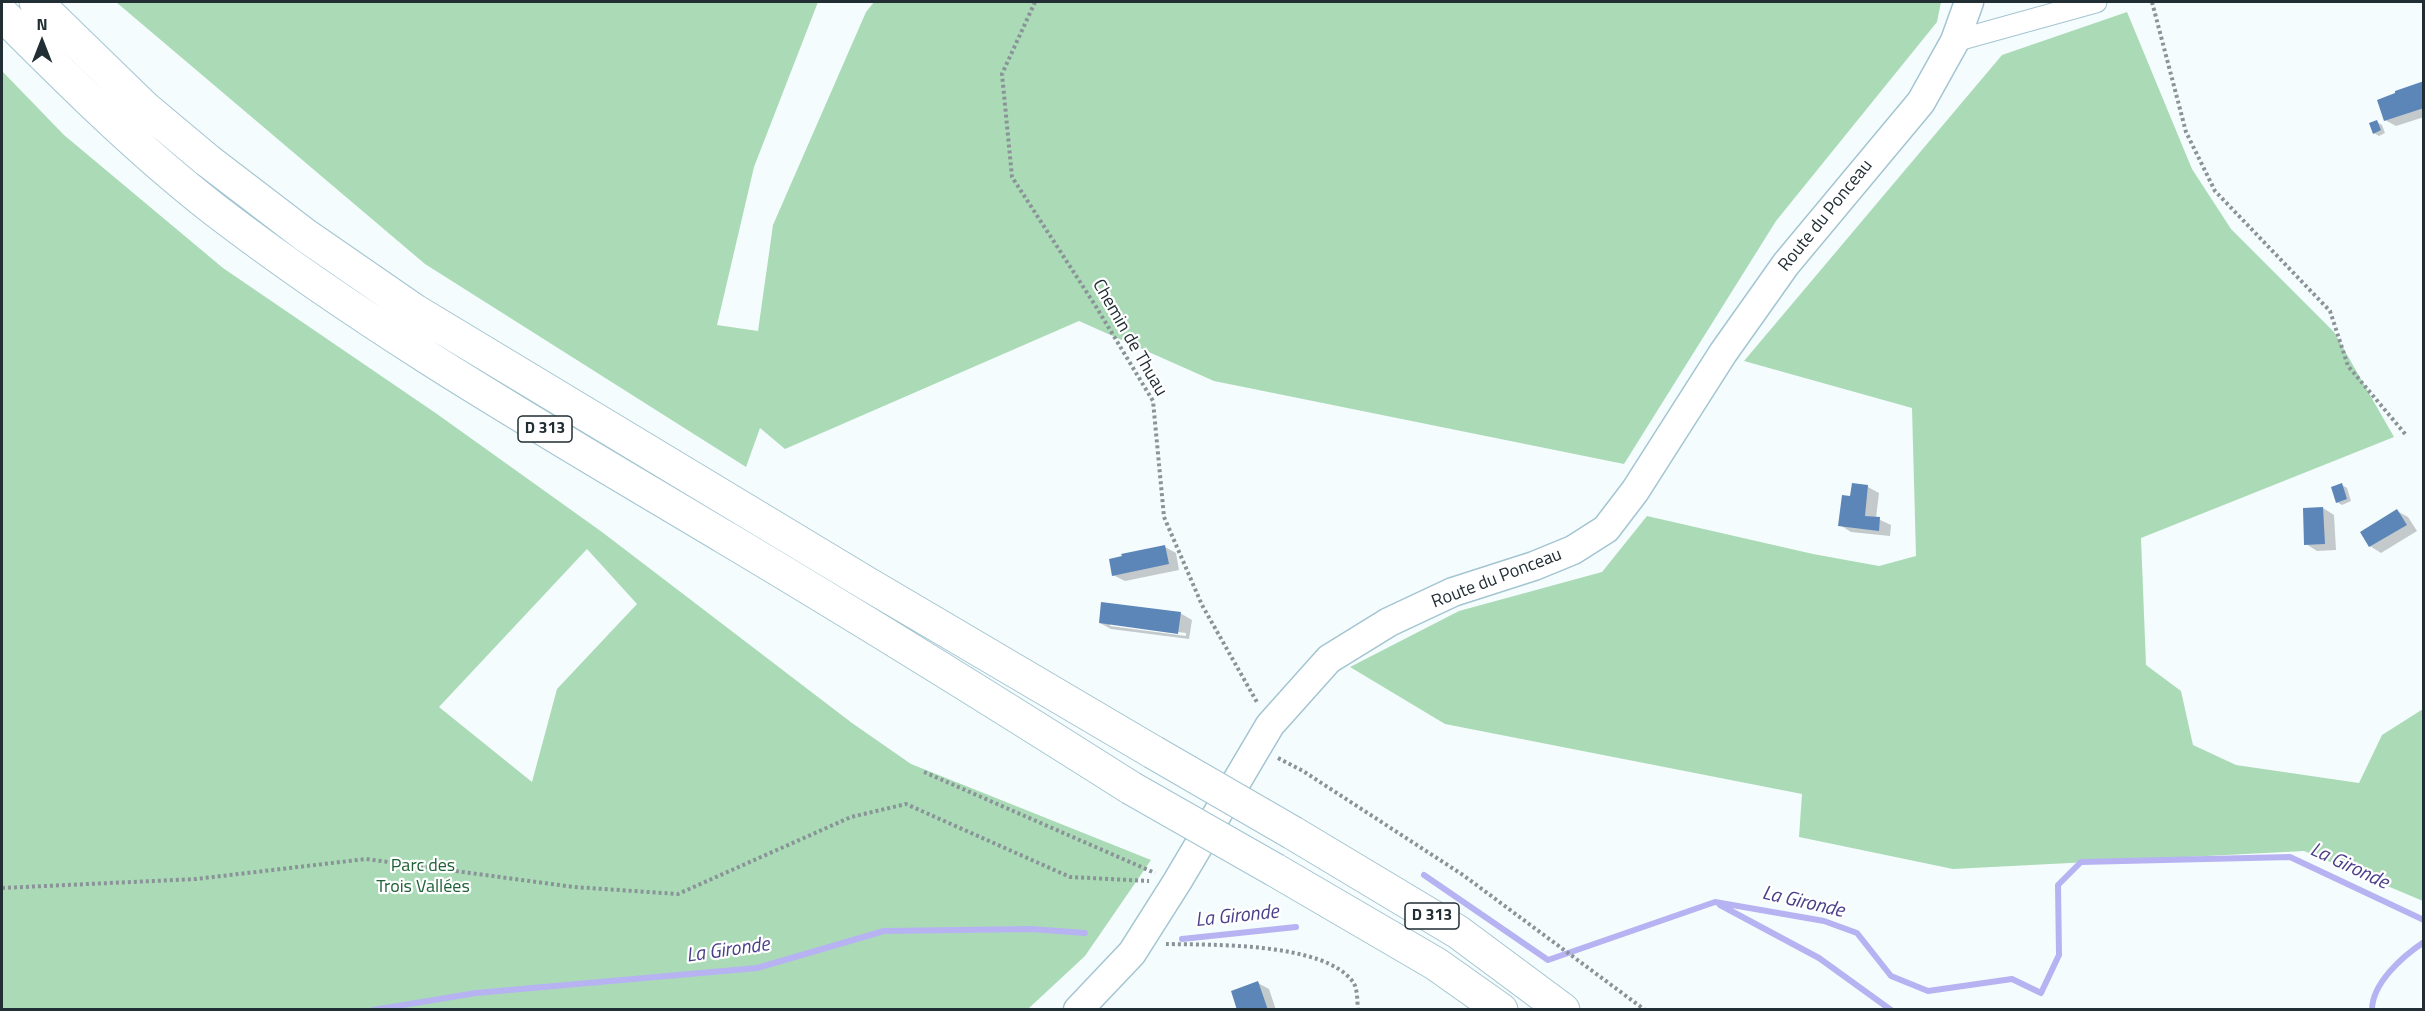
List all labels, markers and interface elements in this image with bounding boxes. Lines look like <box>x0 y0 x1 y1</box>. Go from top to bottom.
north arrow <box>12 12 72 72</box>
text: N <box>36 12 48 36</box>
street label: Route du Ponceau <box>1774 156 1878 276</box>
street label: Chemin de Thuau <box>1087 276 1171 400</box>
road number: D 313 <box>518 416 572 442</box>
street label: Route du Ponceau <box>1429 544 1565 614</box>
water label: La Gironde <box>2306 838 2392 896</box>
park label: Parc des Trois Vallées <box>376 856 470 898</box>
water label: La Gironde <box>1760 882 1846 924</box>
water label: La Gironde <box>1194 901 1280 933</box>
road number: D 313 <box>1405 903 1459 929</box>
water label: La Gironde <box>685 933 771 969</box>

